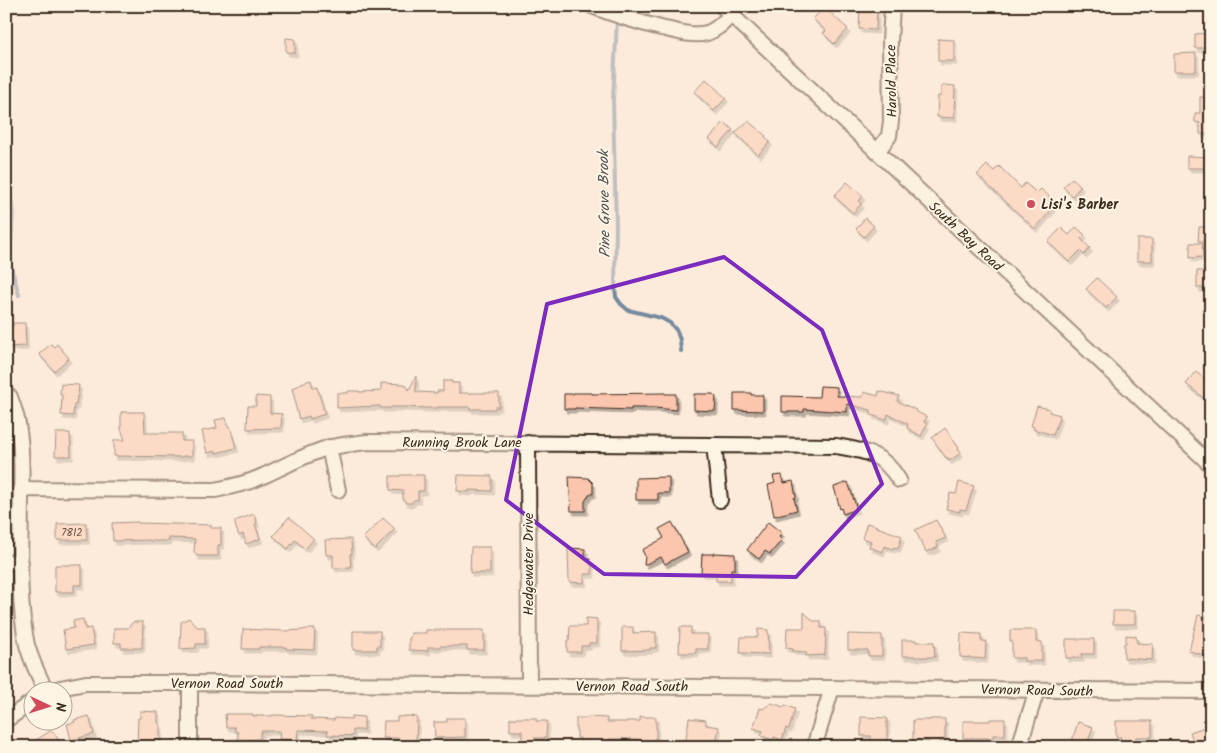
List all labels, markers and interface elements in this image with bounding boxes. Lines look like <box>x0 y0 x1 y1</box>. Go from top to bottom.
street label: Harold Place <box>880 44 904 118</box>
water label: Pine Grove Brook <box>592 148 618 258</box>
place label: Lisi's Barber <box>1041 194 1119 216</box>
street label: South Bay Road <box>923 196 1008 278</box>
marker: Lisi's Barber <box>1025 198 1037 210</box>
street label: Running Brook Lane <box>402 432 522 454</box>
street label: Hedgewater Drive <box>518 512 540 615</box>
house number: 7812 <box>61 524 83 542</box>
street label: Vernon Road South <box>171 673 283 695</box>
street label: Vernon Road South <box>576 676 688 698</box>
street label: Vernon Road South <box>981 679 1093 703</box>
north arrow <box>22 680 72 730</box>
text: N <box>49 702 71 712</box>

